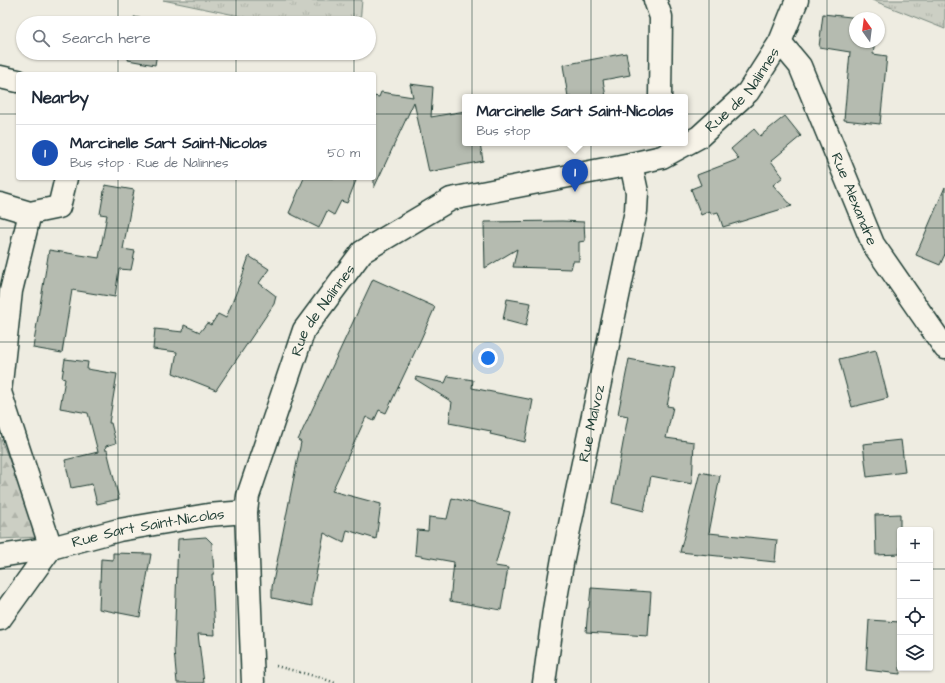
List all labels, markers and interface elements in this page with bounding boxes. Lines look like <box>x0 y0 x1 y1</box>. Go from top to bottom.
north arrow <box>849 12 885 48</box>
search box <box>16 16 376 60</box>
icon: search <box>30 27 52 49</box>
text: Search here <box>62 28 151 49</box>
street label: Rue de Nalinnes <box>700 43 785 138</box>
text: Nearby <box>32 86 89 110</box>
popup <box>462 94 688 146</box>
text: Marcinelle Sart Saint-Nicolas <box>476 101 674 122</box>
text: Bus stop <box>476 122 530 140</box>
text: Marcinelle Sart Saint-Nicolas <box>70 133 267 154</box>
text: 1 <box>44 144 46 162</box>
text: 50 m <box>327 144 360 162</box>
street label: Rue Alexandre <box>826 149 883 249</box>
text: Bus stop · Rue de Nalinnes <box>70 154 229 172</box>
pin: 1 <box>562 159 588 192</box>
street label: Rue de Nalinnes <box>286 260 361 359</box>
your location <box>478 348 498 368</box>
street label: Rue Malvoz <box>573 382 610 464</box>
street label: Rue Sart Saint-Nicolas <box>70 504 226 553</box>
map controls <box>897 527 933 671</box>
button: + <box>897 527 933 563</box>
button: − <box>897 563 933 599</box>
button: locate <box>897 599 933 635</box>
button: layers <box>897 635 933 671</box>

